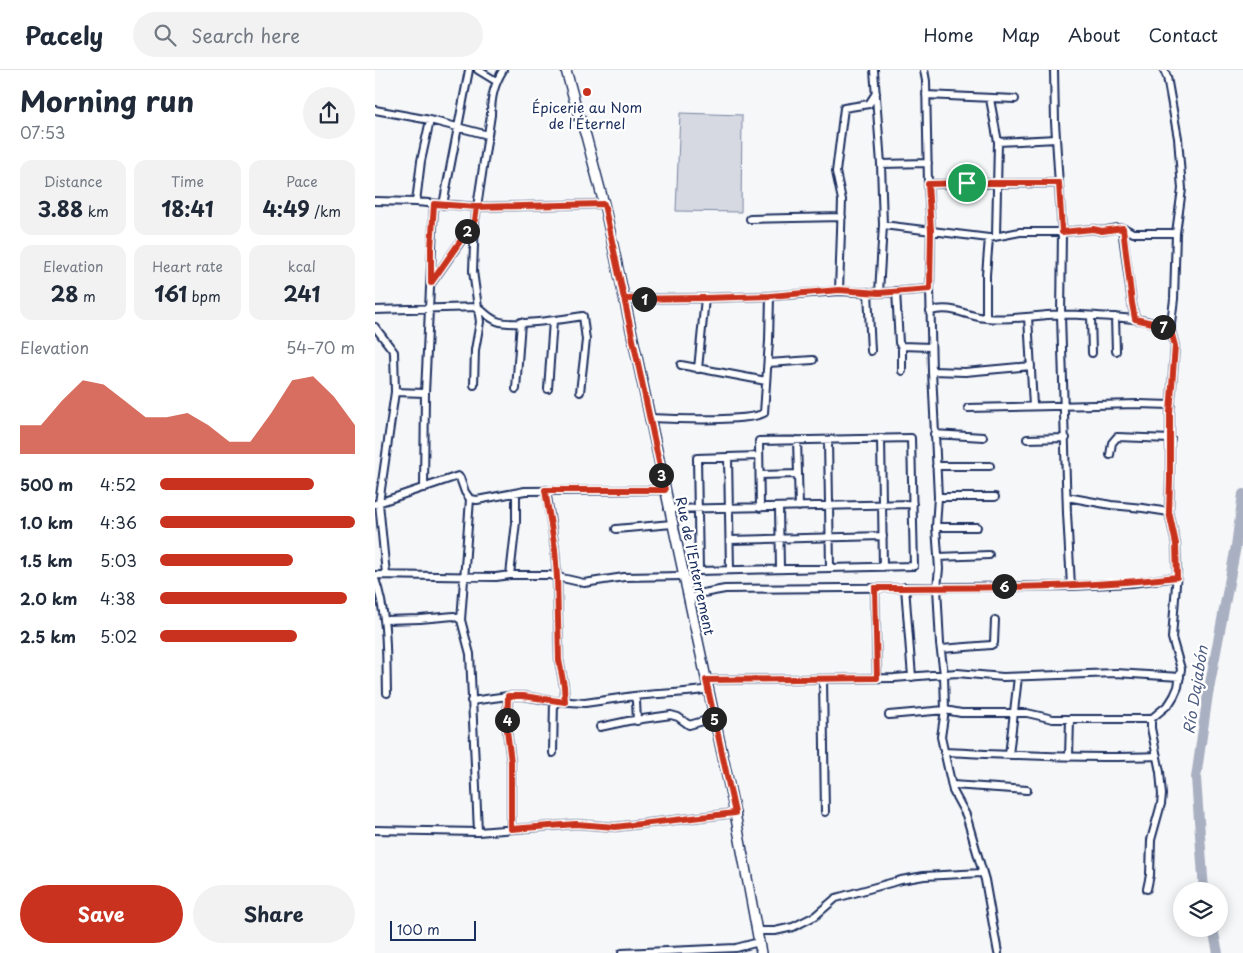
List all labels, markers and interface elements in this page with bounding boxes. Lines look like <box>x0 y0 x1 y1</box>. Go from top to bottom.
search box <box>133 12 483 57</box>
text: Pacely <box>25 17 103 53</box>
icon: search <box>151 21 179 49</box>
text: Search here <box>191 21 300 49</box>
text: Home <box>923 21 973 48</box>
text: Map <box>1001 21 1040 48</box>
text: About <box>1068 21 1120 48</box>
text: Contact <box>1148 21 1218 48</box>
text: Morning run <box>20 79 194 122</box>
marker: Épicerie au Nom de l'Éternel <box>581 86 593 98</box>
button: share <box>303 87 355 139</box>
place label: Épicerie au Nom de l'Éternel <box>532 97 642 134</box>
text: 07:53 <box>20 120 65 144</box>
pin <box>946 162 988 204</box>
icon: arrive <box>953 169 981 197</box>
text: Distance <box>44 171 103 192</box>
text: Time <box>171 171 204 192</box>
text: Pace <box>286 171 318 192</box>
text: 3.88 <box>38 192 83 224</box>
text: 18:41 <box>161 192 214 224</box>
text: 4:49 <box>263 192 310 224</box>
text: km <box>83 201 109 222</box>
text: /km <box>310 201 341 222</box>
pin: 2 <box>455 218 479 244</box>
text: 2 <box>463 221 472 242</box>
text: Elevation <box>43 256 103 277</box>
text: Heart rate <box>152 256 223 277</box>
text: kcal <box>288 256 316 277</box>
text: 28 <box>51 277 78 309</box>
text: 161 <box>154 277 187 309</box>
text: 241 <box>283 277 320 309</box>
text: m <box>78 286 96 307</box>
text: bpm <box>187 286 221 307</box>
pin: 1 <box>631 286 657 312</box>
text: 1 <box>641 289 648 310</box>
pin: 7 <box>1151 314 1175 340</box>
text: 7 <box>1159 317 1168 338</box>
text: Elevation <box>20 335 89 359</box>
text: 54–70 m <box>286 335 355 359</box>
pin: 3 <box>649 462 673 488</box>
text: 3 <box>657 465 666 486</box>
text: 500 m <box>20 472 73 496</box>
text: 4:52 <box>100 472 136 496</box>
street label: Rue de l'Enterrement <box>671 495 720 637</box>
text: 1.0 km <box>20 510 73 534</box>
text: 4:36 <box>100 510 137 534</box>
text: 1.5 km <box>20 548 73 572</box>
text: 5:03 <box>100 548 137 572</box>
pin: 6 <box>991 574 1017 598</box>
text: 6 <box>1000 576 1009 597</box>
text: 2.0 km <box>20 586 77 610</box>
text: 4:38 <box>100 586 136 610</box>
text: 2.5 km <box>20 624 76 648</box>
text: 5:02 <box>100 624 137 648</box>
water label: Río Dajabón <box>1176 643 1213 736</box>
pin: 5 <box>701 706 727 732</box>
pin: 4 <box>495 708 519 732</box>
text: 5 <box>710 709 719 730</box>
text: 4 <box>503 710 512 731</box>
map controls <box>1173 882 1228 937</box>
button: layers <box>1173 882 1228 937</box>
button: Save <box>20 885 183 943</box>
button: Share <box>193 885 355 943</box>
scale bar <box>390 918 476 941</box>
text: 100 m <box>397 919 440 940</box>

